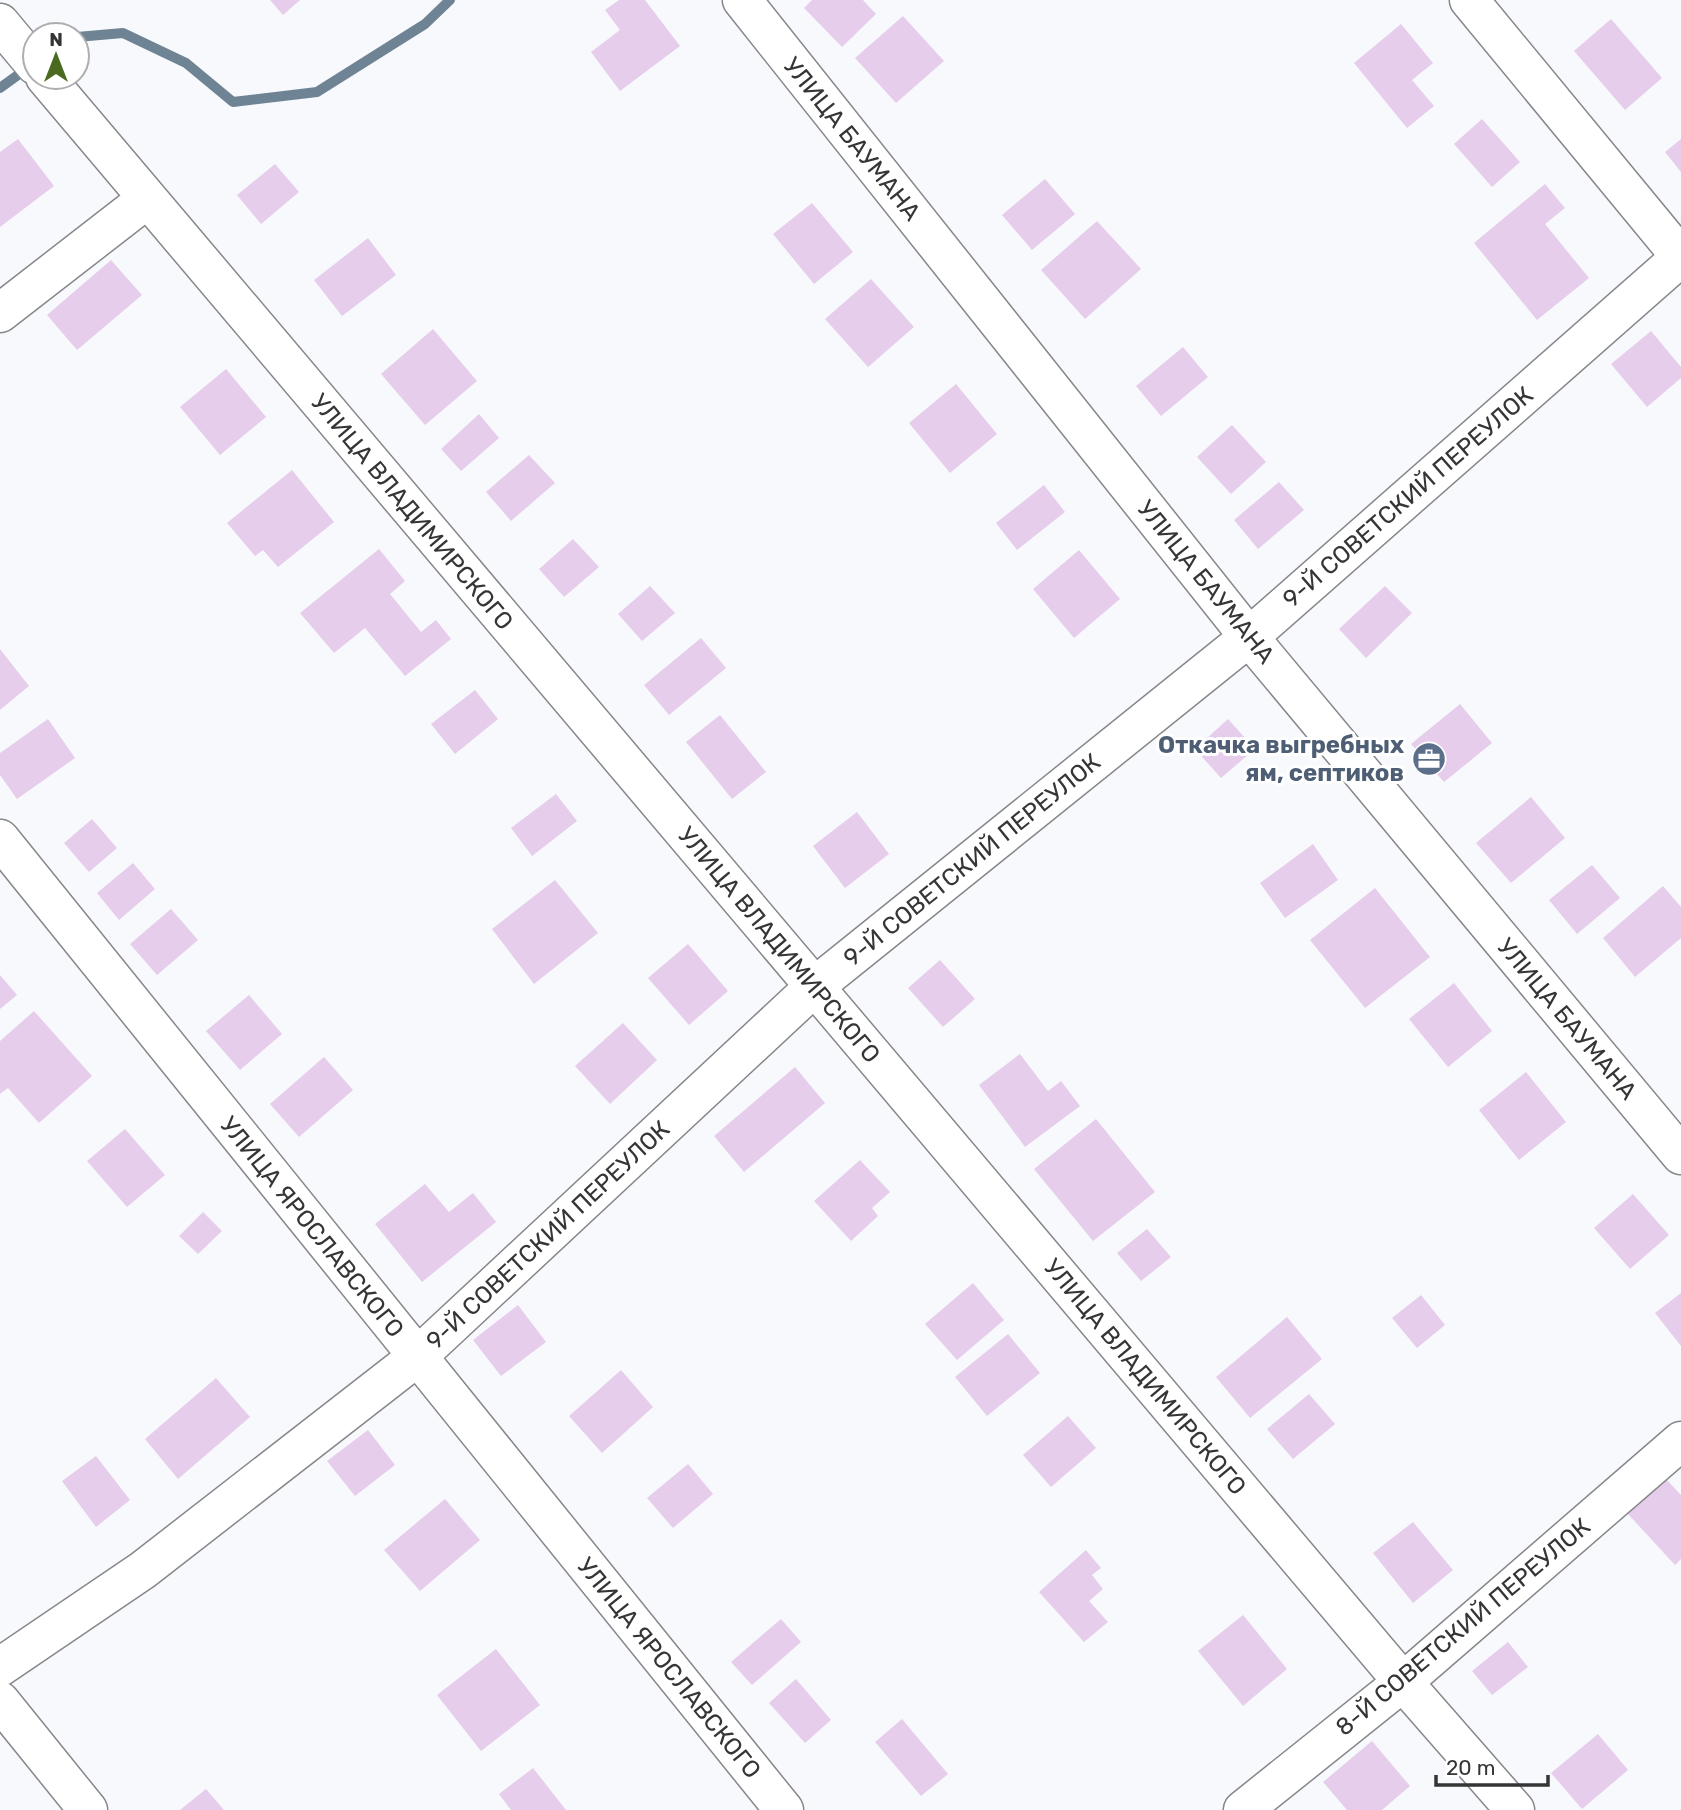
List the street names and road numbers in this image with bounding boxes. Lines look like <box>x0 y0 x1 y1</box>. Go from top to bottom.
street label: УЛИЦА БАУМАНА <box>778 52 926 226</box>
street label: 9-Й СОВЕТСКИЙ ПЕРЕУЛОК <box>1277 381 1539 613</box>
street label: УЛИЦА ВЛАДИМИРСКОГО <box>305 388 519 636</box>
street label: УЛИЦА БАУМАНА <box>1132 495 1280 669</box>
street label: 9-Й СОВЕТСКИЙ ПЕРЕУЛОК <box>838 748 1106 972</box>
street label: УЛИЦА ВЛАДИМИРСКОГО <box>672 821 886 1069</box>
street label: УЛИЦА БАУМАНА <box>1491 933 1643 1105</box>
street label: УЛИЦА ЯРОСЛАВСКОГО <box>214 1111 410 1343</box>
street label: 9-Й СОВЕТСКИЙ ПЕРЕУЛОК <box>421 1115 675 1355</box>
street label: УЛИЦА ВЛАДИМИРСКОГО <box>1038 1253 1252 1501</box>
street label: 8-Й СОВЕТСКИЙ ПЕРЕУЛОК <box>1330 1512 1596 1742</box>
street label: УЛИЦА ЯРОСЛАВСКОГО <box>571 1552 767 1784</box>

